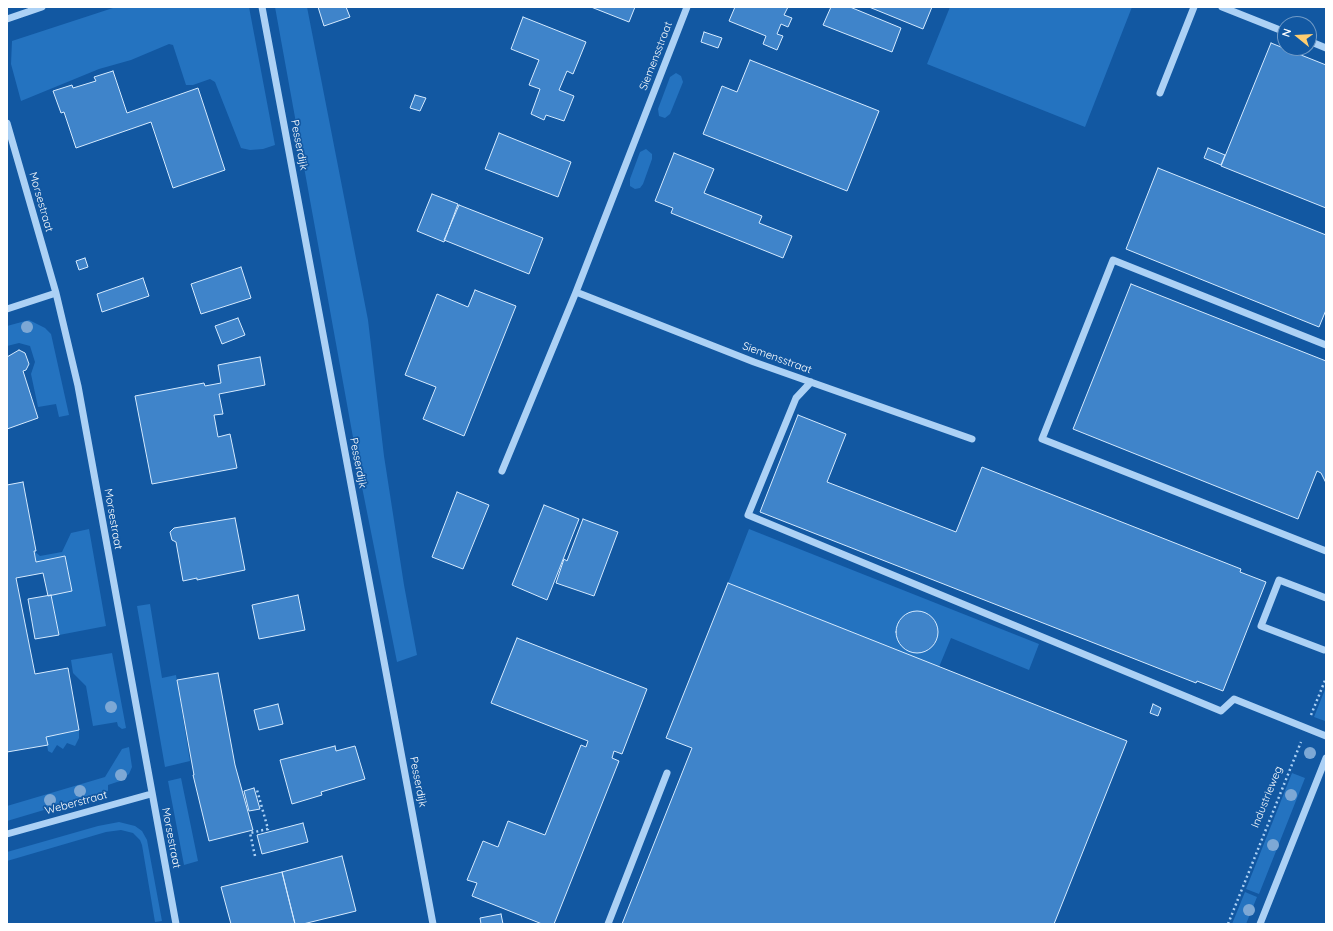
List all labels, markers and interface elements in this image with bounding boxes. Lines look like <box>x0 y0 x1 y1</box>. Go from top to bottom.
north arrow <box>1277 16 1317 56</box>
street label: Siemensstraat <box>637 20 675 92</box>
text: N <box>1279 27 1294 39</box>
street label: Pesserdijk <box>288 119 310 171</box>
street label: Morsestraat <box>26 171 56 233</box>
street label: Siemensstraat <box>741 339 813 377</box>
street label: Pesserdijk <box>347 437 369 489</box>
street label: Morsestraat <box>101 488 125 550</box>
street label: Pesserdijk <box>407 756 429 808</box>
street label: Industrieweg <box>1249 764 1285 830</box>
street label: Weberstraat <box>43 788 109 818</box>
street label: Morsestraat <box>159 807 183 869</box>

